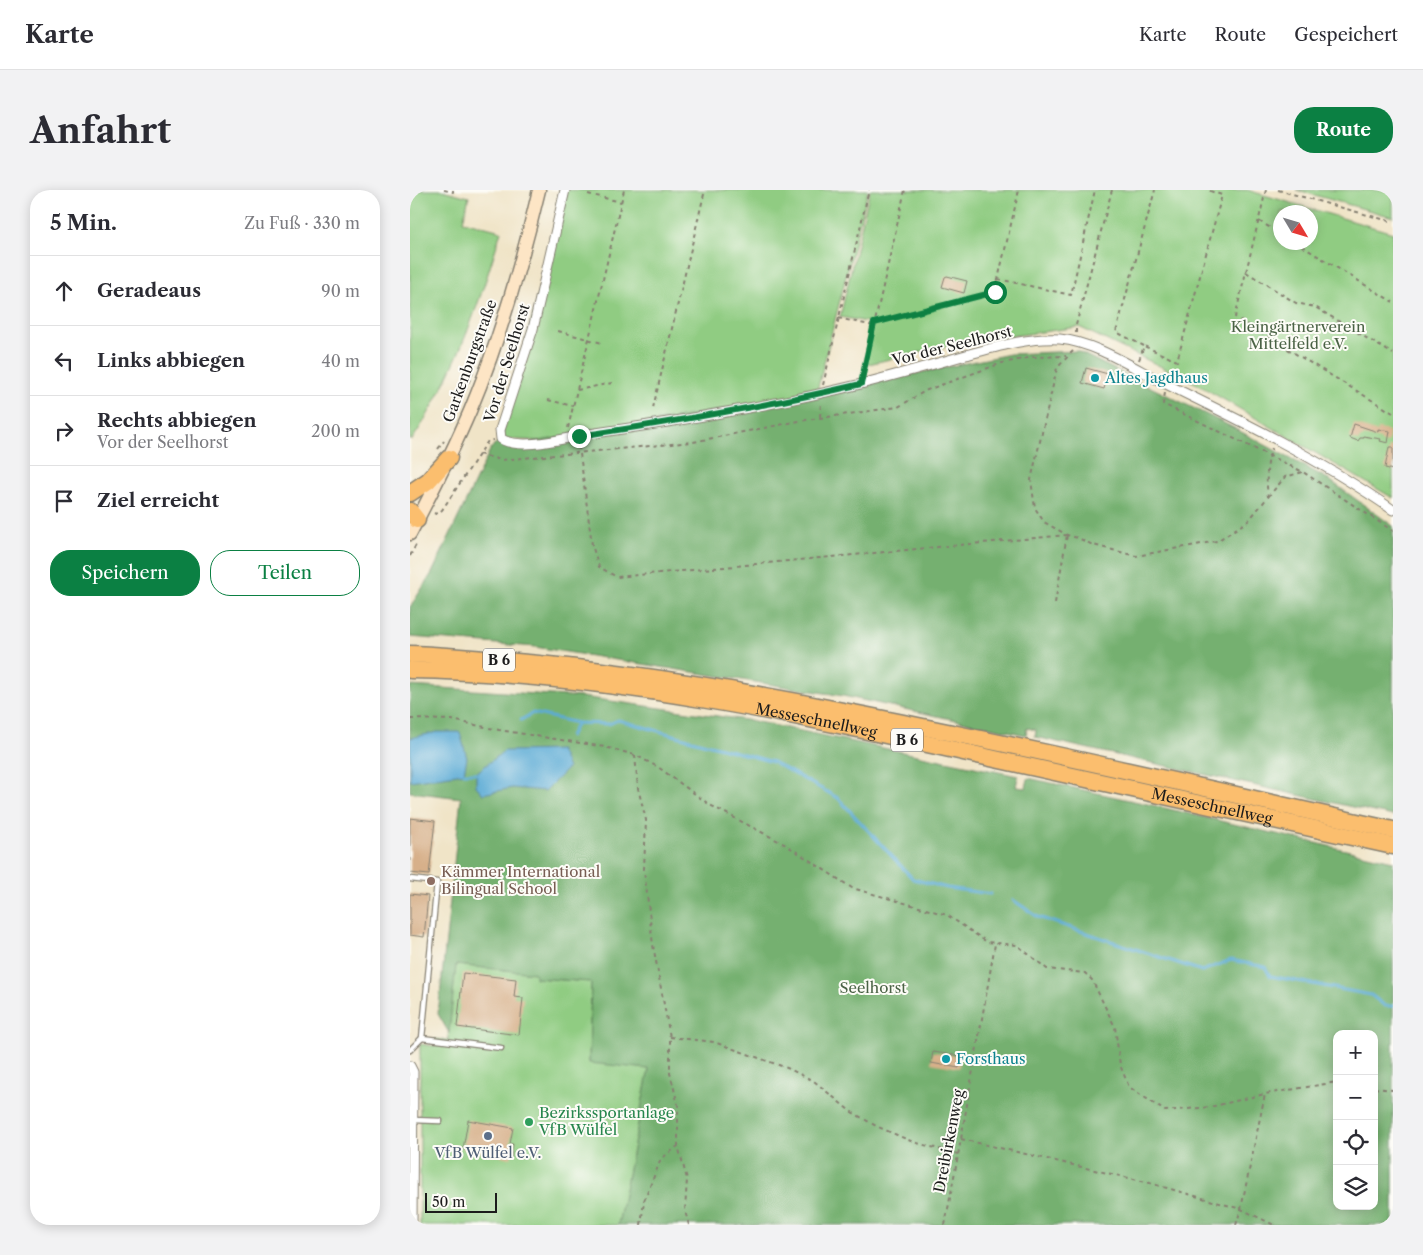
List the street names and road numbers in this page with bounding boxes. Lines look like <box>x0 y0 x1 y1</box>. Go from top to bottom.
street label: Garkenburgstraße <box>438 297 501 425</box>
street label: Vor der Seelhorst <box>479 301 534 425</box>
street label: Vor der Seelhorst <box>889 321 1015 370</box>
road number: B 6 <box>483 648 515 672</box>
street label: Messeschnellweg <box>754 699 879 742</box>
road number: B 6 <box>891 728 923 752</box>
street label: Messeschnellweg <box>1150 784 1274 828</box>
street label: Dreibirkenweg <box>929 1087 968 1194</box>

